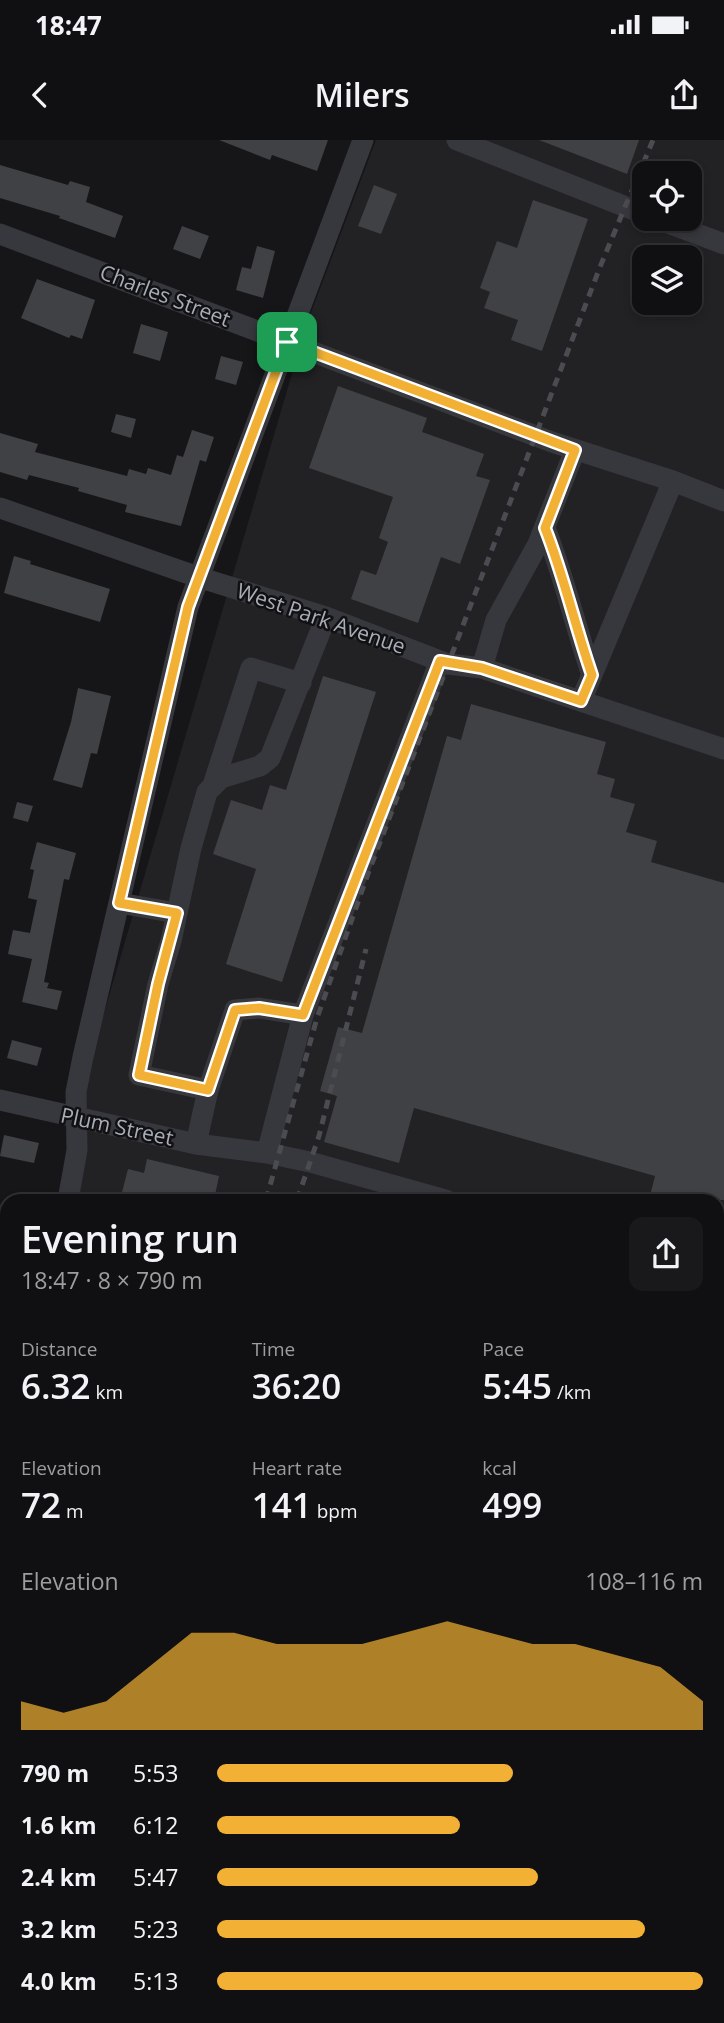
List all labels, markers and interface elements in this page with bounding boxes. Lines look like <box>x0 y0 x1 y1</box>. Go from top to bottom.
text: 18:47 <box>35 7 102 43</box>
text: Milers <box>314 73 410 116</box>
icon: back <box>21 76 59 114</box>
icon: share <box>665 76 703 114</box>
map controls <box>632 161 702 315</box>
button: locate <box>632 161 702 231</box>
button: layers <box>632 245 702 315</box>
street label: Charles Street <box>96 257 235 333</box>
pin <box>257 312 317 372</box>
icon: arrive <box>268 323 306 361</box>
street label: West Park Avenue <box>233 576 409 660</box>
street label: Plum Street <box>58 1100 176 1152</box>
text: Evening run <box>21 1212 239 1264</box>
button: share <box>629 1217 703 1291</box>
text: 18:47 · 8 × 790 m <box>21 1264 203 1296</box>
text: Distance <box>21 1336 97 1362</box>
text: Time <box>252 1336 295 1362</box>
text: Pace <box>482 1336 524 1362</box>
text: 6.32 <box>21 1362 91 1409</box>
text: 36:20 <box>252 1362 341 1409</box>
text: 5:45 <box>482 1362 552 1409</box>
text: km <box>91 1379 123 1405</box>
text: /km <box>552 1379 591 1405</box>
text: Elevation <box>21 1455 102 1481</box>
text: Heart rate <box>252 1455 342 1481</box>
text: kcal <box>482 1455 517 1481</box>
text: 72 <box>21 1481 61 1528</box>
text: 141 <box>252 1481 312 1528</box>
text: 499 <box>482 1481 542 1528</box>
text: m <box>61 1498 84 1524</box>
text: bpm <box>312 1498 357 1524</box>
text: Elevation <box>21 1565 119 1597</box>
text: 108–116 m <box>585 1565 703 1597</box>
text: 790 m <box>21 1757 89 1789</box>
text: 5:53 <box>133 1757 179 1789</box>
text: 1.6 km <box>21 1809 97 1841</box>
text: 6:12 <box>133 1809 179 1841</box>
text: 2.4 km <box>21 1861 97 1893</box>
text: 5:47 <box>133 1861 179 1893</box>
text: 3.2 km <box>21 1913 97 1945</box>
text: 5:23 <box>133 1913 179 1945</box>
text: 4.0 km <box>21 1965 97 1997</box>
text: 5:13 <box>133 1965 179 1997</box>

